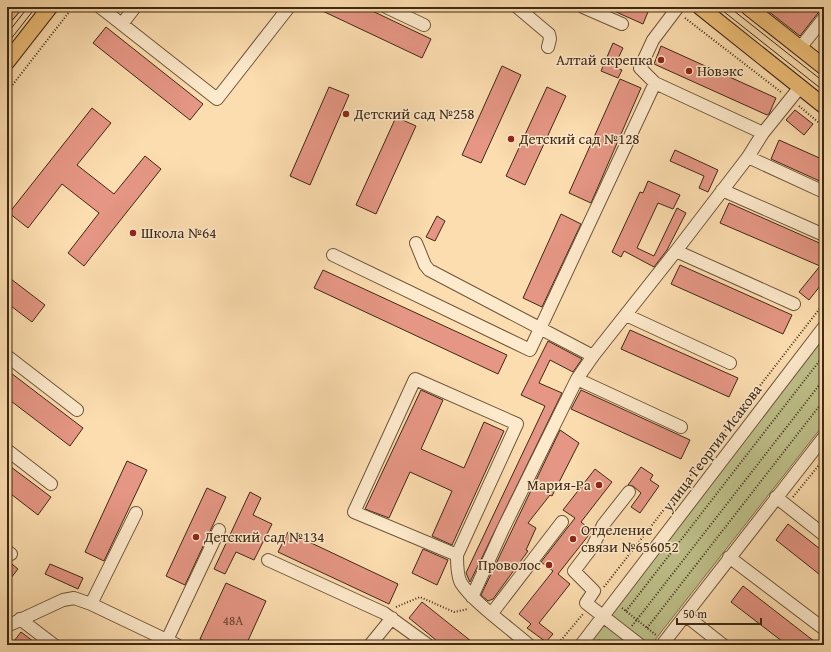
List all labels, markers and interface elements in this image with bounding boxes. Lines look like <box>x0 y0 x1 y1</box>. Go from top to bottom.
place label: Алтай скрепка <box>556 49 654 70</box>
marker: Алтай скрепка <box>656 55 666 65</box>
place label: Новэкс <box>697 60 744 81</box>
marker: Новэкс <box>684 66 694 76</box>
place label: Детский сад №258 <box>353 103 475 124</box>
marker: Детский сад №258 <box>341 109 351 119</box>
place label: Детский сад №128 <box>518 128 640 149</box>
marker: Детский сад №128 <box>506 134 516 144</box>
place label: Школа №64 <box>141 222 216 243</box>
marker: Школа №64 <box>128 228 138 238</box>
street label: улица Георгия Исакова <box>656 379 767 516</box>
place label: Мария-Ра <box>527 474 592 495</box>
marker: Мария-Ра <box>594 480 604 490</box>
place label: Отделение связи №656052 <box>581 519 679 557</box>
place label: Детский сад №134 <box>203 526 325 547</box>
marker: Детский сад №134 <box>191 532 201 542</box>
marker: Отделение связи №656052 <box>568 534 578 544</box>
place label: Проволос <box>478 554 541 575</box>
marker: Проволос <box>544 560 554 570</box>
scale bar <box>677 600 761 626</box>
text: 50 m <box>683 605 707 622</box>
house number: 48А <box>223 611 243 630</box>

